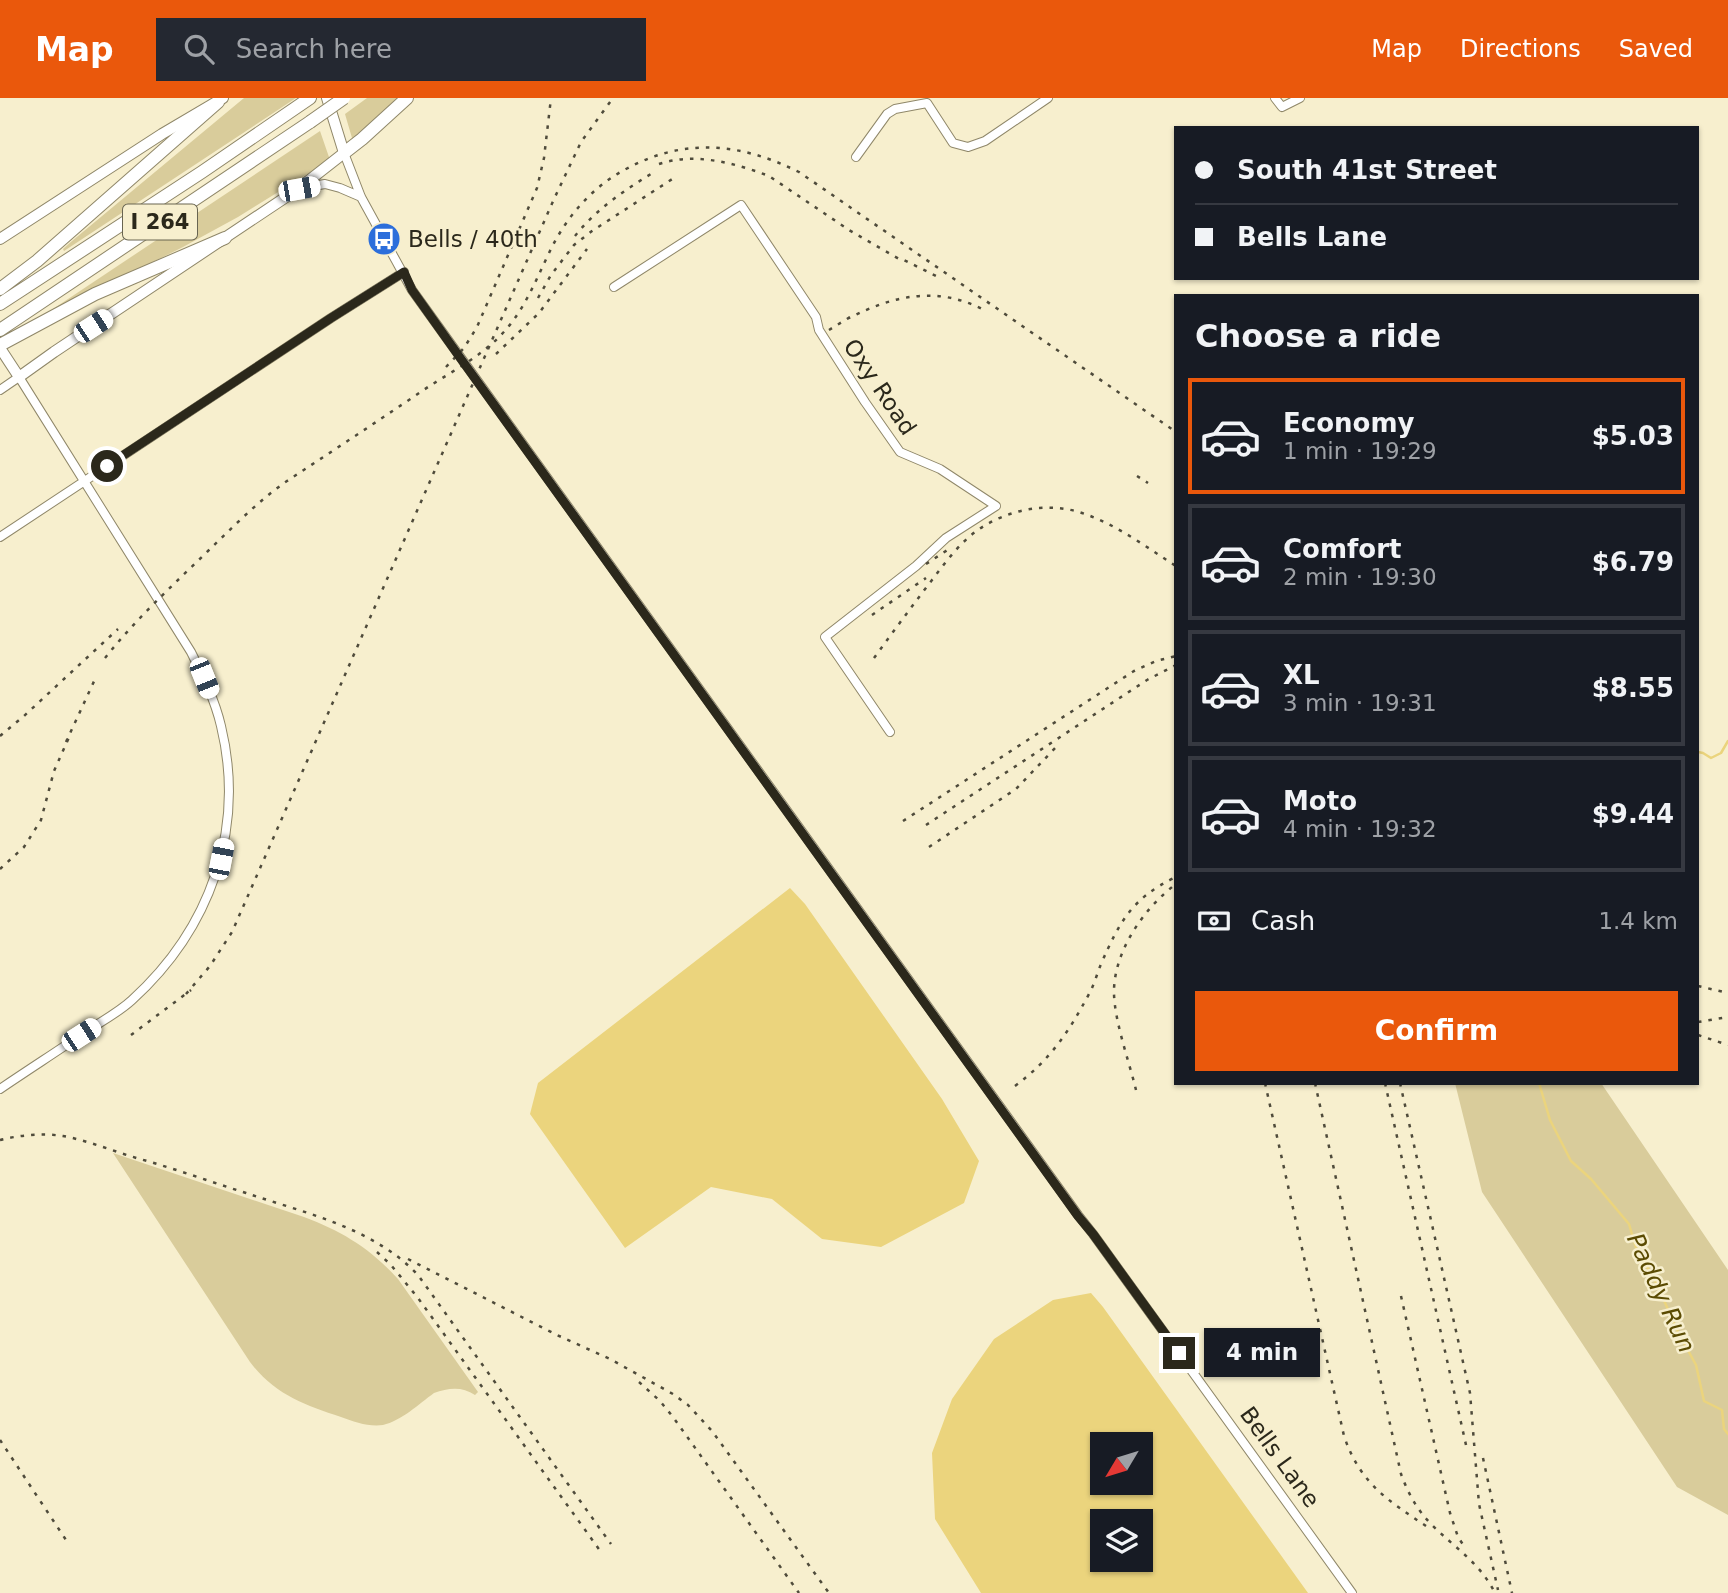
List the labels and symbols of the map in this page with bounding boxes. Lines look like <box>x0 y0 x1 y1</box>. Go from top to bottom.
car <box>277 175 322 203</box>
road number: I 264 <box>123 204 197 240</box>
bus stop icon: Bells / 40th <box>365 220 403 258</box>
place label: Bells / 40th <box>408 226 538 252</box>
car <box>70 306 117 346</box>
street label: Oxy Road <box>838 334 922 440</box>
route start <box>91 450 123 482</box>
car <box>187 655 222 701</box>
car <box>207 836 236 882</box>
car <box>58 1015 105 1055</box>
water label: Paddy Run <box>1621 1229 1701 1357</box>
callout: 4 min <box>1204 1328 1319 1378</box>
route end <box>1163 1337 1195 1369</box>
street label: Bells Lane <box>1235 1402 1325 1512</box>
north arrow <box>1090 1432 1153 1494</box>

